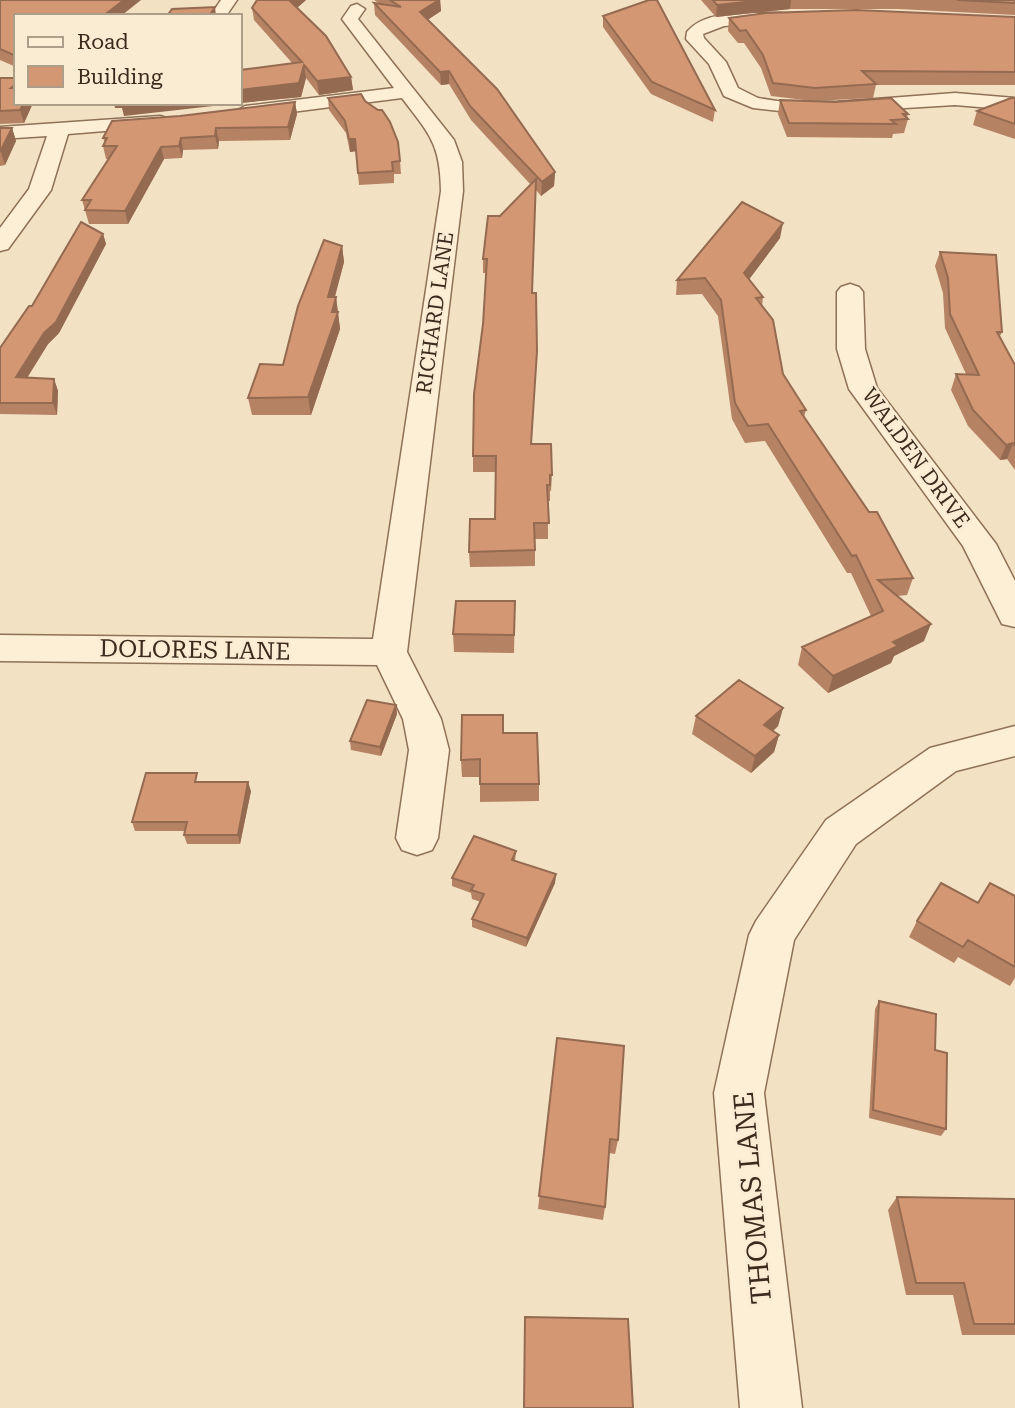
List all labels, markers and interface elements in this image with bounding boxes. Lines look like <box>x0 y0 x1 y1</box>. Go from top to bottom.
legend <box>14 14 242 105</box>
text: Road <box>77 30 129 54</box>
text: Building <box>77 65 163 89</box>
street label: RICHARD LANE <box>412 230 458 396</box>
street label: WALDEN DRIVE <box>857 383 975 533</box>
street label: DOLORES LANE <box>99 634 291 666</box>
street label: THOMAS LANE <box>727 1090 778 1306</box>

